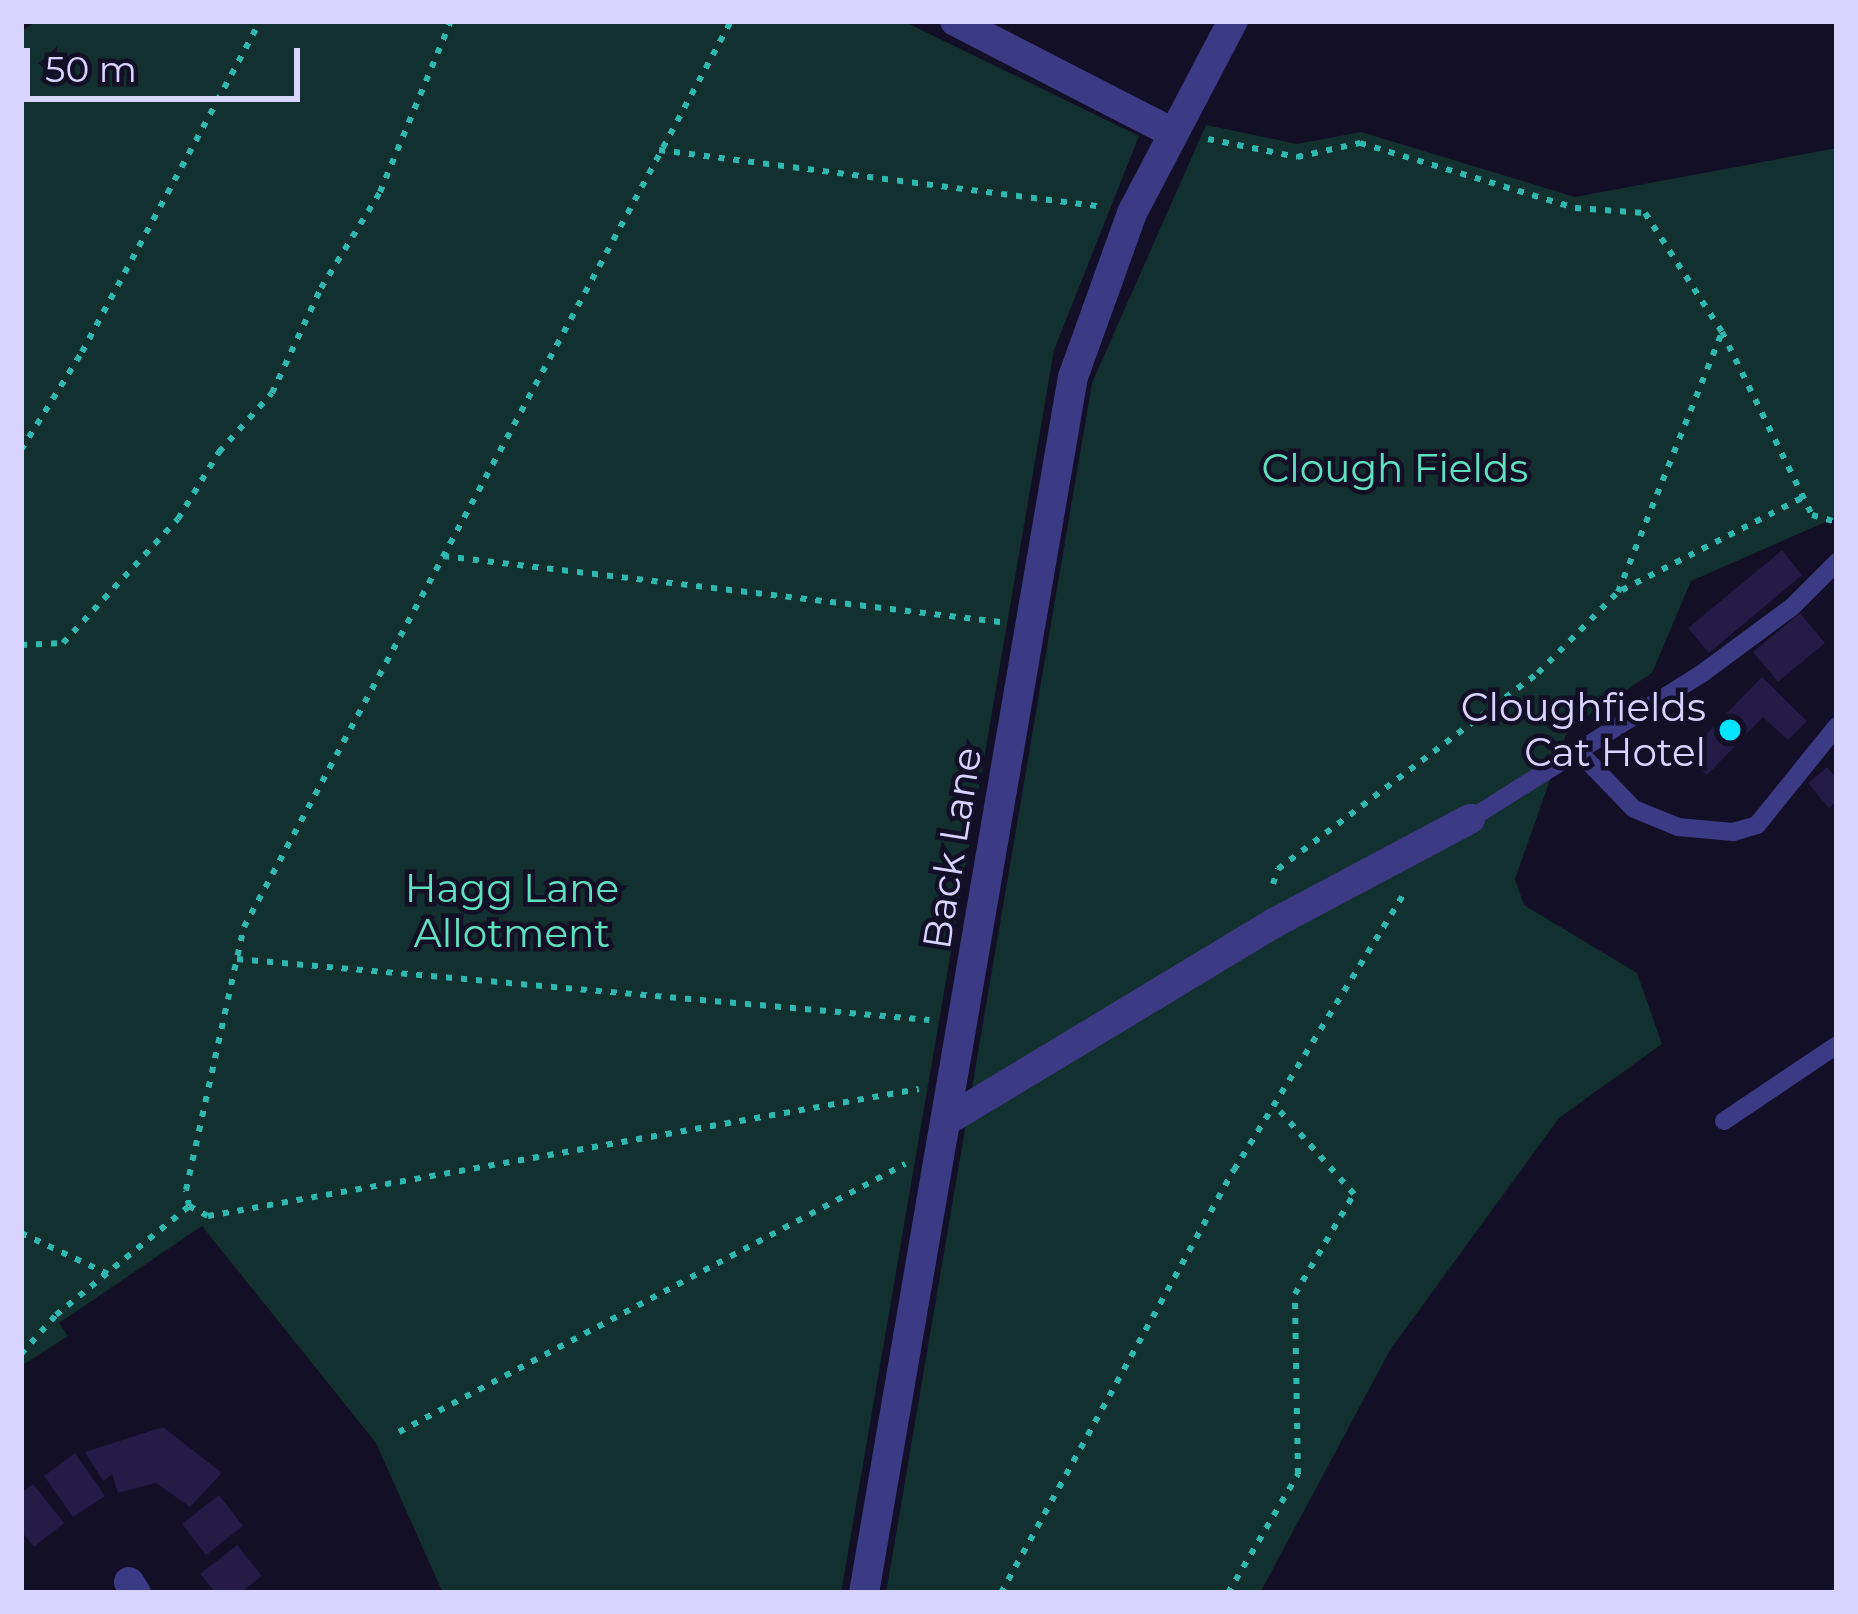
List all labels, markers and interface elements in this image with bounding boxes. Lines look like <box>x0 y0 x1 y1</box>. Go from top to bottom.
scale bar <box>30 24 306 98</box>
text: 50 m <box>45 47 137 91</box>
park label: Clough Fields <box>1262 445 1528 491</box>
place label: Cloughfields Cat Hotel <box>1461 685 1706 776</box>
marker: Cloughfields Cat Hotel <box>1717 717 1743 743</box>
street label: Back Lane <box>913 744 991 952</box>
park label: Hagg Lane Allotment <box>405 866 619 957</box>

